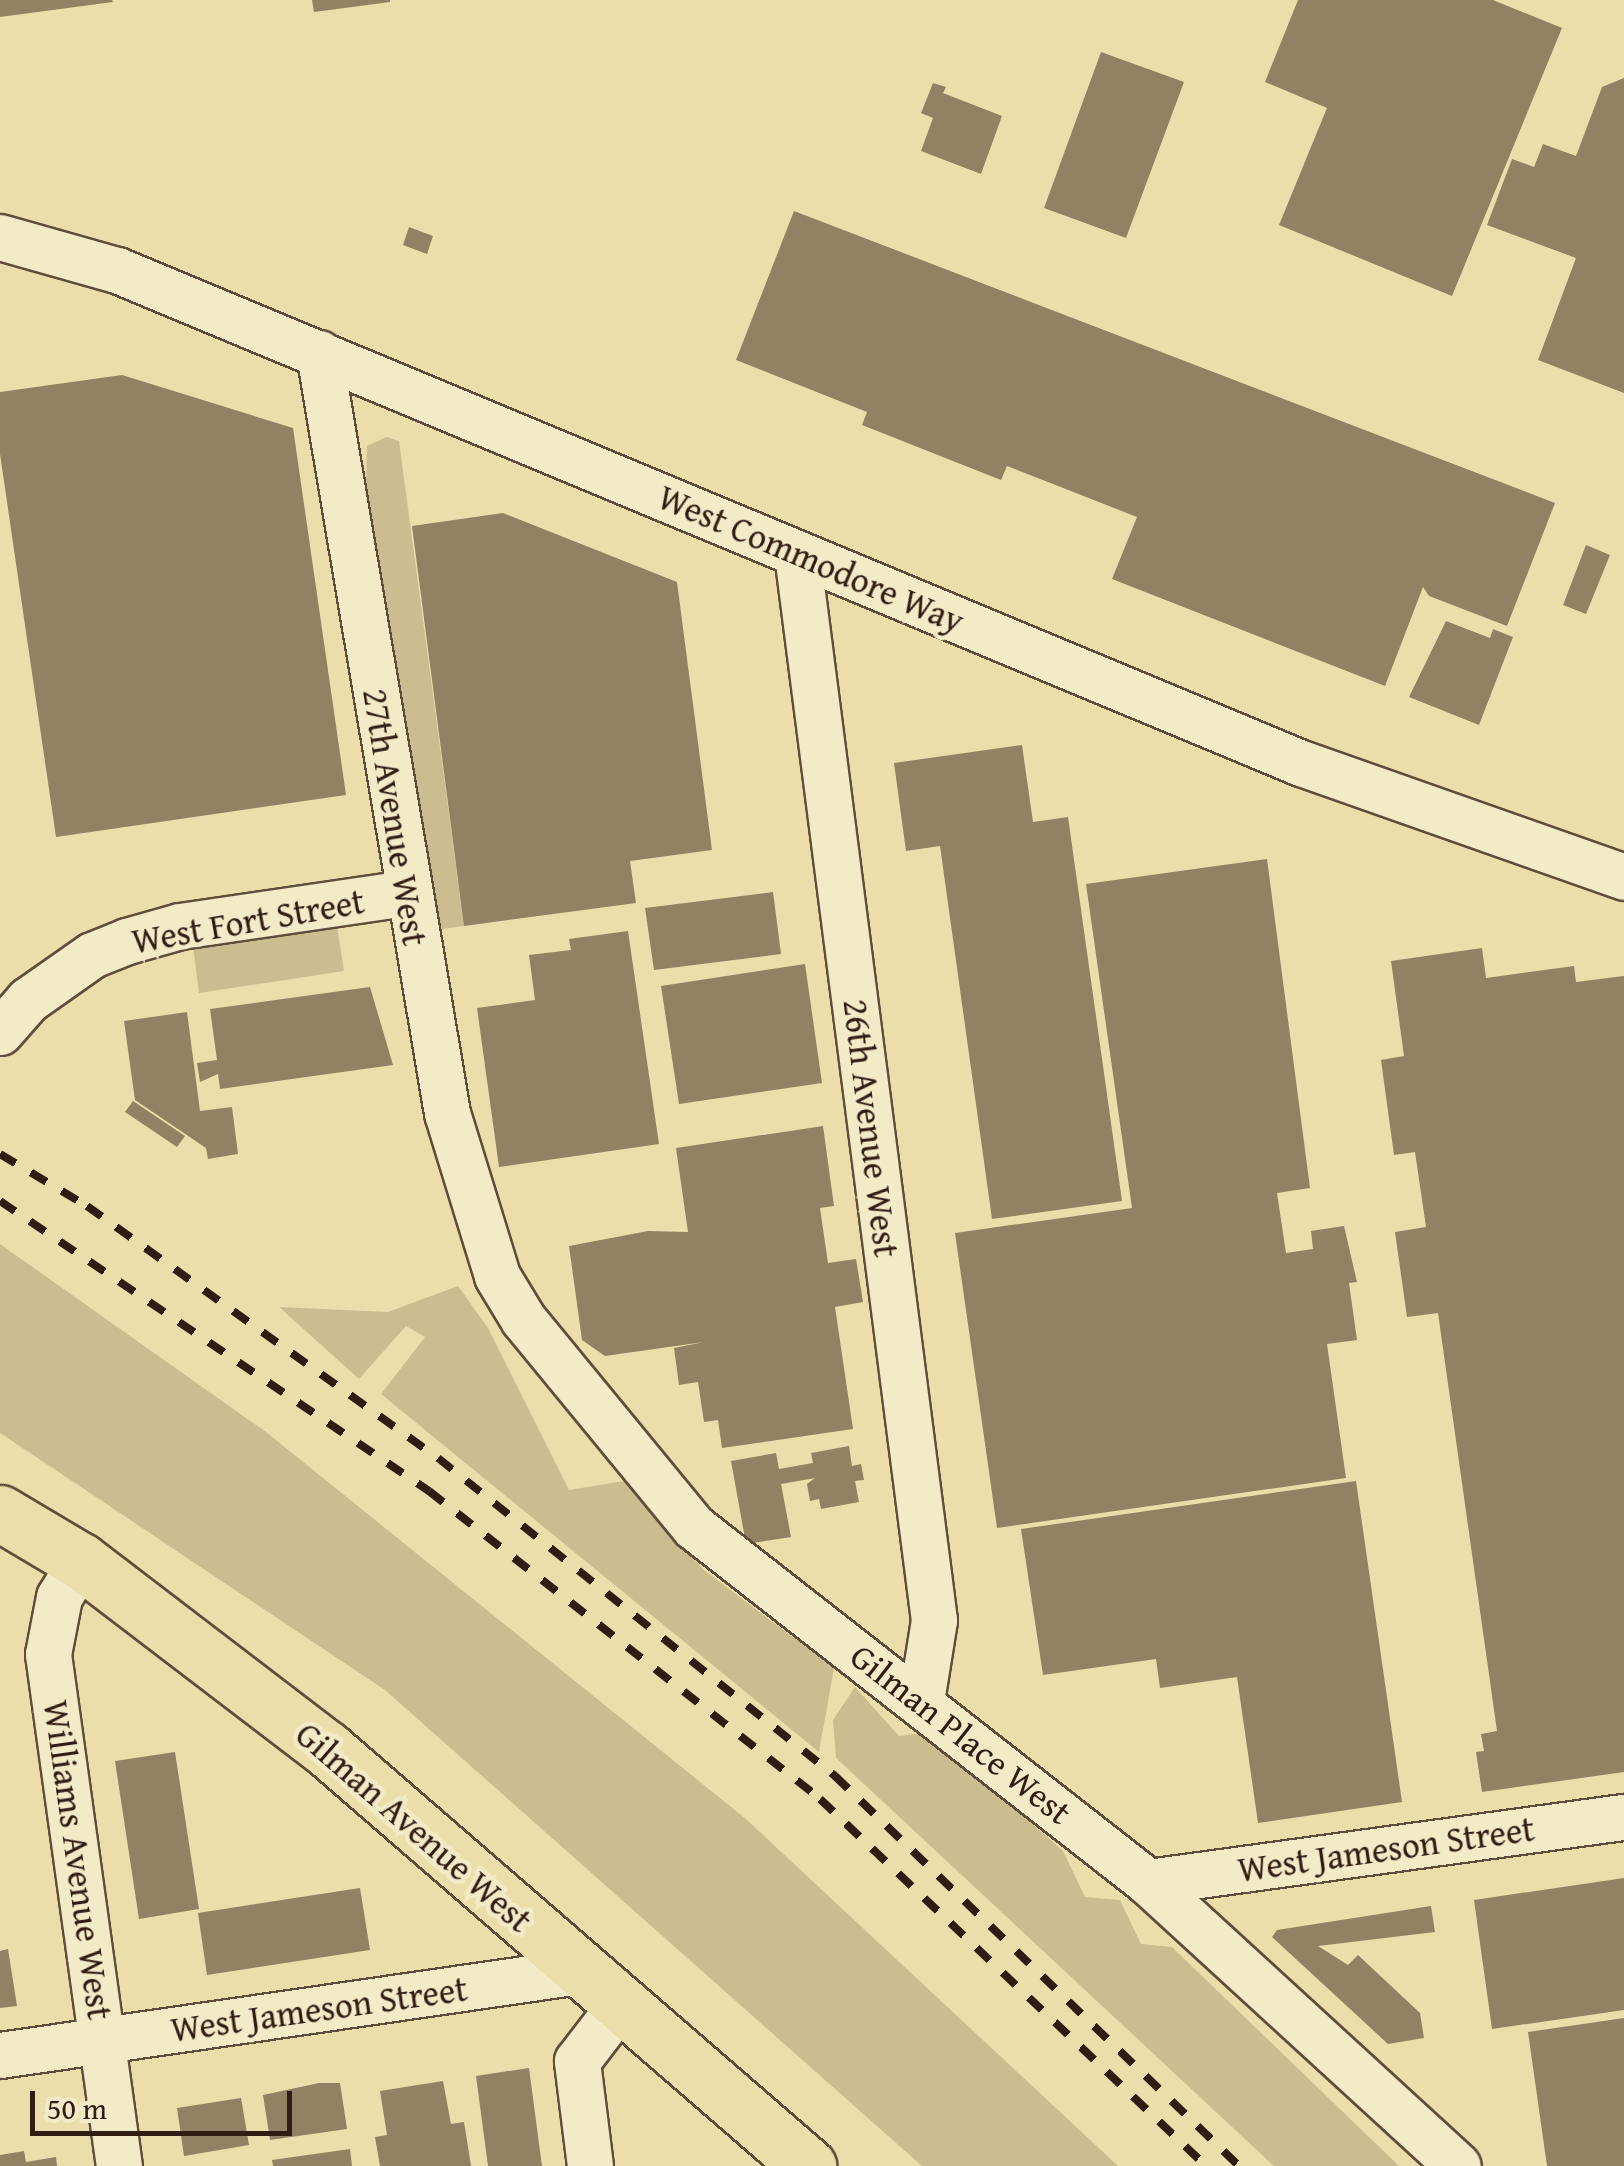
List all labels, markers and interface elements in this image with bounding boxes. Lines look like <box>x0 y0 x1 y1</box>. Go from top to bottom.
street label: West Commodore Way <box>652 476 970 642</box>
street label: 27th Avenue West <box>354 685 436 949</box>
street label: West Fort Street <box>128 880 368 962</box>
street label: 26th Avenue West <box>834 997 908 1259</box>
street label: Gilman Place West <box>842 1635 1080 1833</box>
street label: Williams Avenue West <box>35 1698 121 2022</box>
street label: Gilman Avenue West <box>287 1713 541 1941</box>
street label: West Jameson Street <box>1235 1807 1537 1891</box>
street label: West Jameson Street <box>168 1967 470 2051</box>
scale bar <box>35 2071 298 2133</box>
text: 50 m <box>47 2086 107 2130</box>

